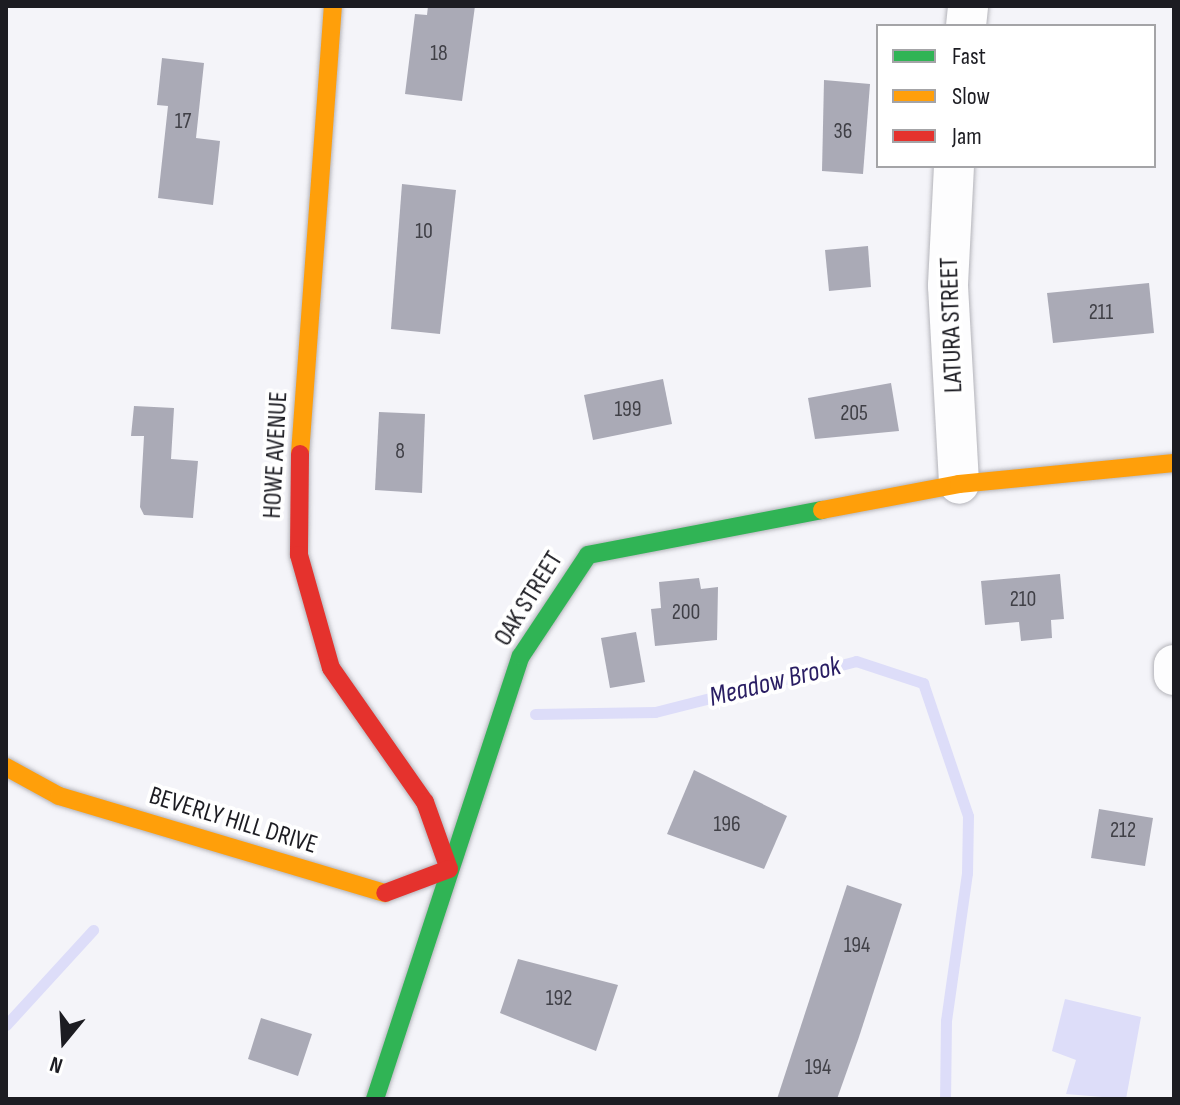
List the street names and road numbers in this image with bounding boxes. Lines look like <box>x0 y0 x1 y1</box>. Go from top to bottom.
street label: LATURA STREET <box>934 257 970 393</box>
street label: HOWE AVENUE <box>257 391 295 519</box>
street label: OAK STREET <box>488 546 570 652</box>
street label: BEVERLY HILL DRIVE <box>145 781 321 861</box>

